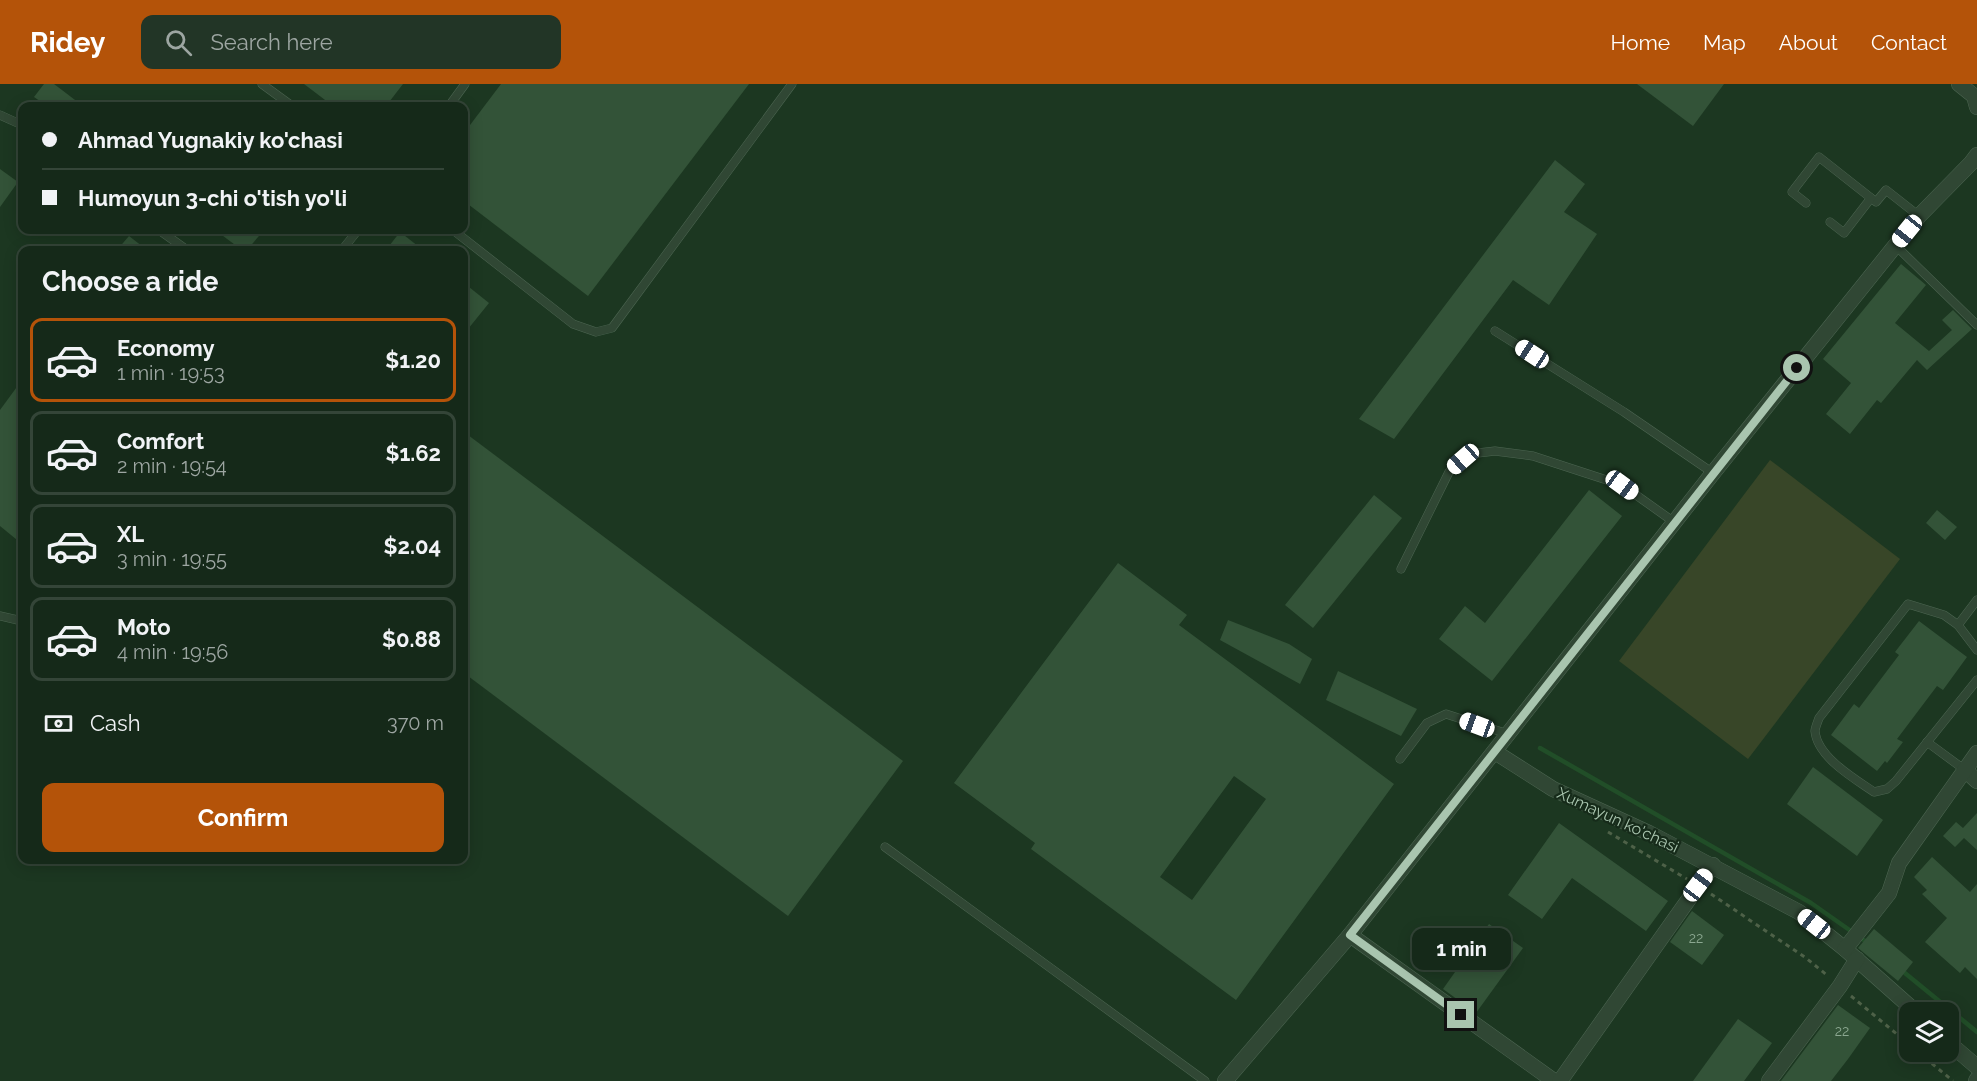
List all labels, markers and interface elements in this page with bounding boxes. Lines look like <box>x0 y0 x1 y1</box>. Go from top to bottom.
search box <box>141 15 561 69</box>
text: Ridey <box>30 26 105 59</box>
icon: search <box>162 26 195 59</box>
text: Search here <box>210 29 333 55</box>
text: Home <box>1611 30 1670 55</box>
text: Map <box>1703 30 1746 55</box>
text: About <box>1779 30 1838 55</box>
text: Contact <box>1871 30 1947 55</box>
text: Ahmad Yugnakiy ko'chasi <box>78 127 343 153</box>
text: Humoyun 3-chi o'tish yo'li <box>78 185 347 211</box>
car <box>1889 211 1925 251</box>
text: Choose a ride <box>42 266 218 297</box>
icon: car <box>45 333 99 387</box>
text: Economy <box>117 335 215 361</box>
car <box>1512 337 1552 371</box>
text: $1.20 <box>385 347 441 373</box>
route start <box>1783 354 1810 381</box>
text: 1 min · 19:53 <box>117 361 225 385</box>
icon: car <box>45 426 99 480</box>
text: Comfort <box>117 428 204 454</box>
text: $1.62 <box>385 440 441 466</box>
car <box>1444 440 1482 478</box>
text: 2 min · 19:54 <box>117 454 227 478</box>
car <box>1602 467 1642 503</box>
icon: car <box>45 519 99 573</box>
text: XL <box>117 521 144 547</box>
text: $2.04 <box>384 533 441 559</box>
text: 3 min · 19:55 <box>117 547 227 571</box>
icon: car <box>45 612 99 666</box>
text: Moto <box>117 614 171 640</box>
text: $0.88 <box>382 626 441 652</box>
text: 4 min · 19:56 <box>117 640 228 664</box>
icon: cash <box>42 707 75 740</box>
text: Cash <box>90 710 141 736</box>
car <box>1457 710 1497 740</box>
text: 370 m <box>387 711 444 735</box>
button: Confirm <box>42 783 444 852</box>
street label: Xumayun ko'chasi <box>1554 783 1682 857</box>
car <box>1680 865 1716 905</box>
car <box>1794 906 1834 942</box>
callout: 1 min <box>1412 928 1510 970</box>
house number: 22 <box>1689 930 1703 946</box>
text: 1 min <box>1436 937 1487 961</box>
route end <box>1447 1001 1474 1028</box>
map controls <box>1899 1002 1959 1062</box>
button: layers <box>1899 1002 1959 1062</box>
house number: 22 <box>1835 1023 1849 1039</box>

